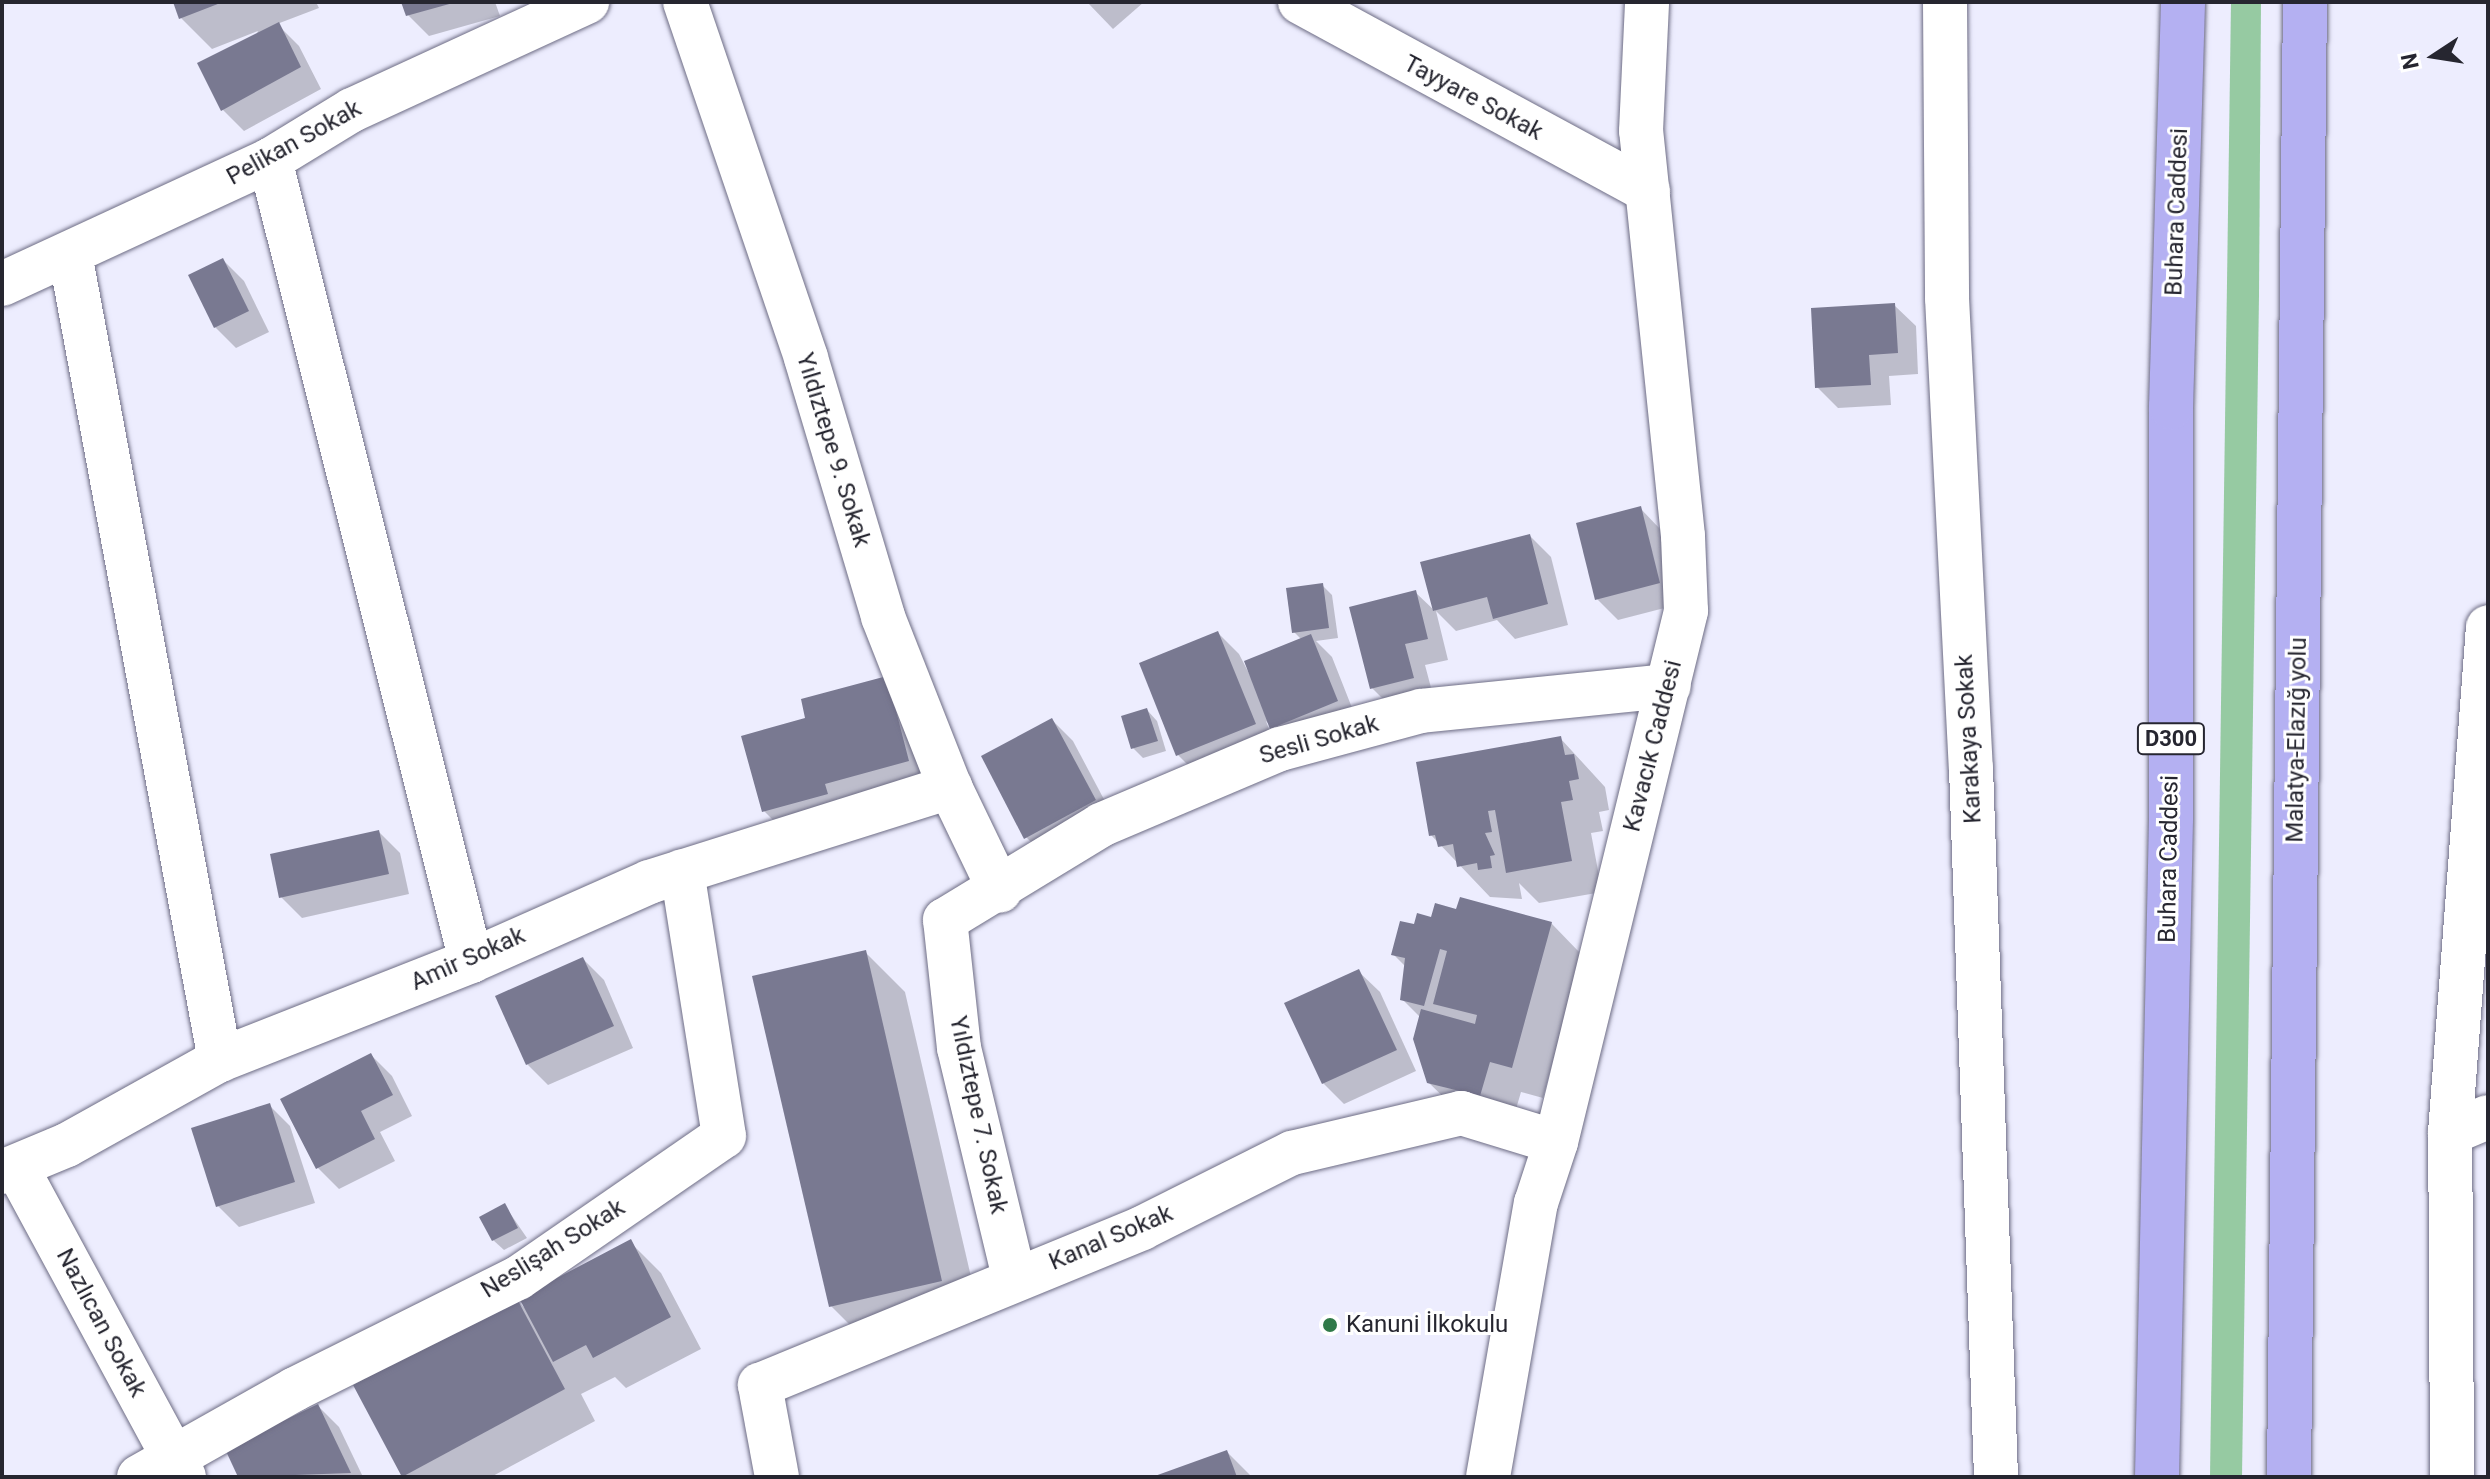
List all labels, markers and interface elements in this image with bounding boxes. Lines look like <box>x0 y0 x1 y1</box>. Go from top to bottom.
north arrow <box>2394 16 2474 96</box>
street label: Tayyare Sokak <box>1399 49 1547 147</box>
text: N <box>2396 51 2424 71</box>
street label: Pelikan Sokak <box>222 94 366 192</box>
street label: Buhara Caddesi <box>2160 128 2194 296</box>
street label: Yıldıztepe 9. Sokak <box>790 349 876 551</box>
street label: Malatya-Elazığ yolu <box>2281 637 2313 843</box>
street label: Karakaya Sokak <box>1950 654 1988 824</box>
street label: Kavacık Caddesi <box>1618 657 1688 835</box>
street label: Sesli Sokak <box>1256 709 1382 771</box>
road number: D300 <box>2135 721 2207 757</box>
street label: Buhara Caddesi <box>2153 775 2185 943</box>
street label: Amir Sokak <box>406 921 530 997</box>
street label: Yıldıztepe 7. Sokak <box>943 1014 1013 1216</box>
street label: Neslişah Sokak <box>476 1193 630 1305</box>
street label: Kanal Sokak <box>1045 1199 1177 1277</box>
street label: Nazlıcan Sokak <box>50 1244 152 1402</box>
place label: Kanuni İlkokulu <box>1346 1311 1508 1339</box>
marker: Kanuni İlkokulu <box>1321 1316 1339 1334</box>

